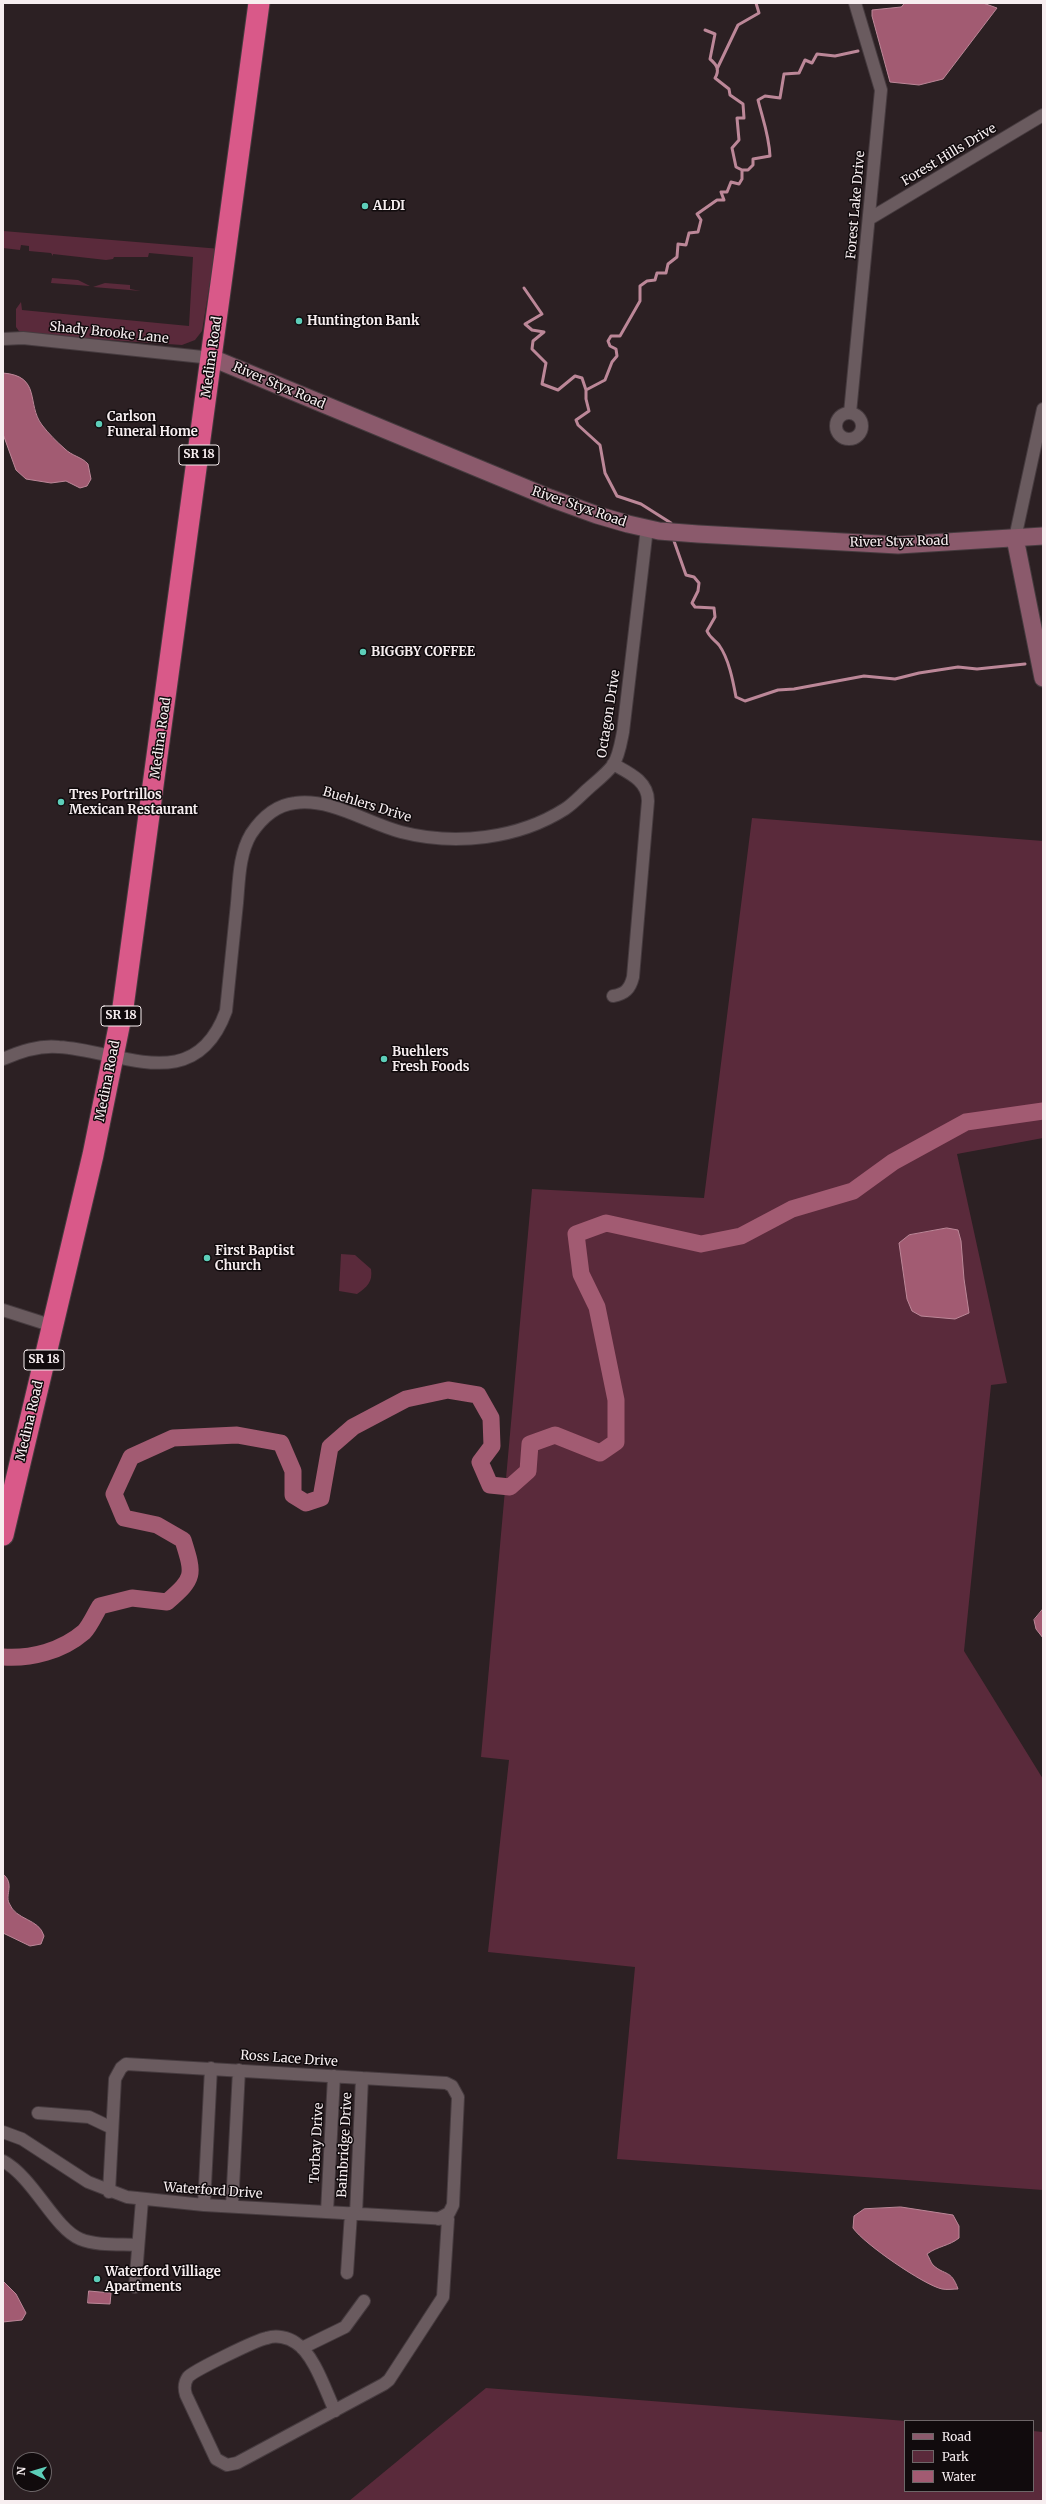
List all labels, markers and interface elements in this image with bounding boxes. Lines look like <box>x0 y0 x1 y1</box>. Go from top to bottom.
street label: Forest Hills Drive <box>899 121 999 189</box>
street label: Forest Lake Drive <box>843 150 869 260</box>
place label: ALDI <box>373 198 405 214</box>
marker: ALDI <box>360 201 370 211</box>
place label: Huntington Bank <box>307 313 419 329</box>
street label: Medina Road <box>199 315 225 399</box>
marker: Huntington Bank <box>294 316 304 326</box>
street label: Shady Brooke Lane <box>49 319 169 347</box>
street label: River Styx Road <box>230 360 328 412</box>
place label: Carlson Funeral Home <box>107 409 198 440</box>
marker: Carlson Funeral Home <box>94 419 104 429</box>
road number: SR 18 <box>179 445 219 465</box>
street label: River Styx Road <box>530 484 628 530</box>
street label: River Styx Road <box>849 533 949 551</box>
place label: BIGGBY COFFEE <box>371 644 475 660</box>
marker: BIGGBY COFFEE <box>358 647 368 657</box>
street label: Octagon Drive <box>594 669 624 759</box>
street label: Medina Road <box>148 696 174 780</box>
street label: Buehlers Drive <box>321 784 413 826</box>
place label: Tres Portrillos Mexican Restaurant <box>69 787 198 818</box>
marker: Tres Portrillos Mexican Restaurant <box>56 797 66 807</box>
road number: SR 18 <box>101 1006 141 1026</box>
street label: Medina Road <box>93 1039 123 1123</box>
place label: Buehlers Fresh Foods <box>392 1044 470 1075</box>
marker: Buehlers Fresh Foods <box>379 1054 389 1064</box>
place label: First Baptist Church <box>215 1243 295 1274</box>
marker: First Baptist Church <box>202 1253 212 1263</box>
road number: SR 18 <box>24 1350 64 1370</box>
street label: Medina Road <box>13 1379 47 1463</box>
street label: Ross Lace Drive <box>240 2048 338 2070</box>
street label: Bainbridge Drive <box>334 2092 356 2198</box>
street label: Torbay Drive <box>307 2102 327 2184</box>
street label: Waterford Drive <box>163 2180 263 2202</box>
place label: Waterford Villiage Apartments <box>105 2264 221 2295</box>
marker: Waterford Villiage Apartments <box>92 2274 102 2284</box>
legend <box>904 2420 1034 2492</box>
text: Road <box>942 2429 971 2444</box>
text: Park <box>942 2449 969 2464</box>
north arrow <box>12 2452 52 2492</box>
text: N <box>14 2466 28 2476</box>
text: Water <box>942 2469 976 2484</box>

